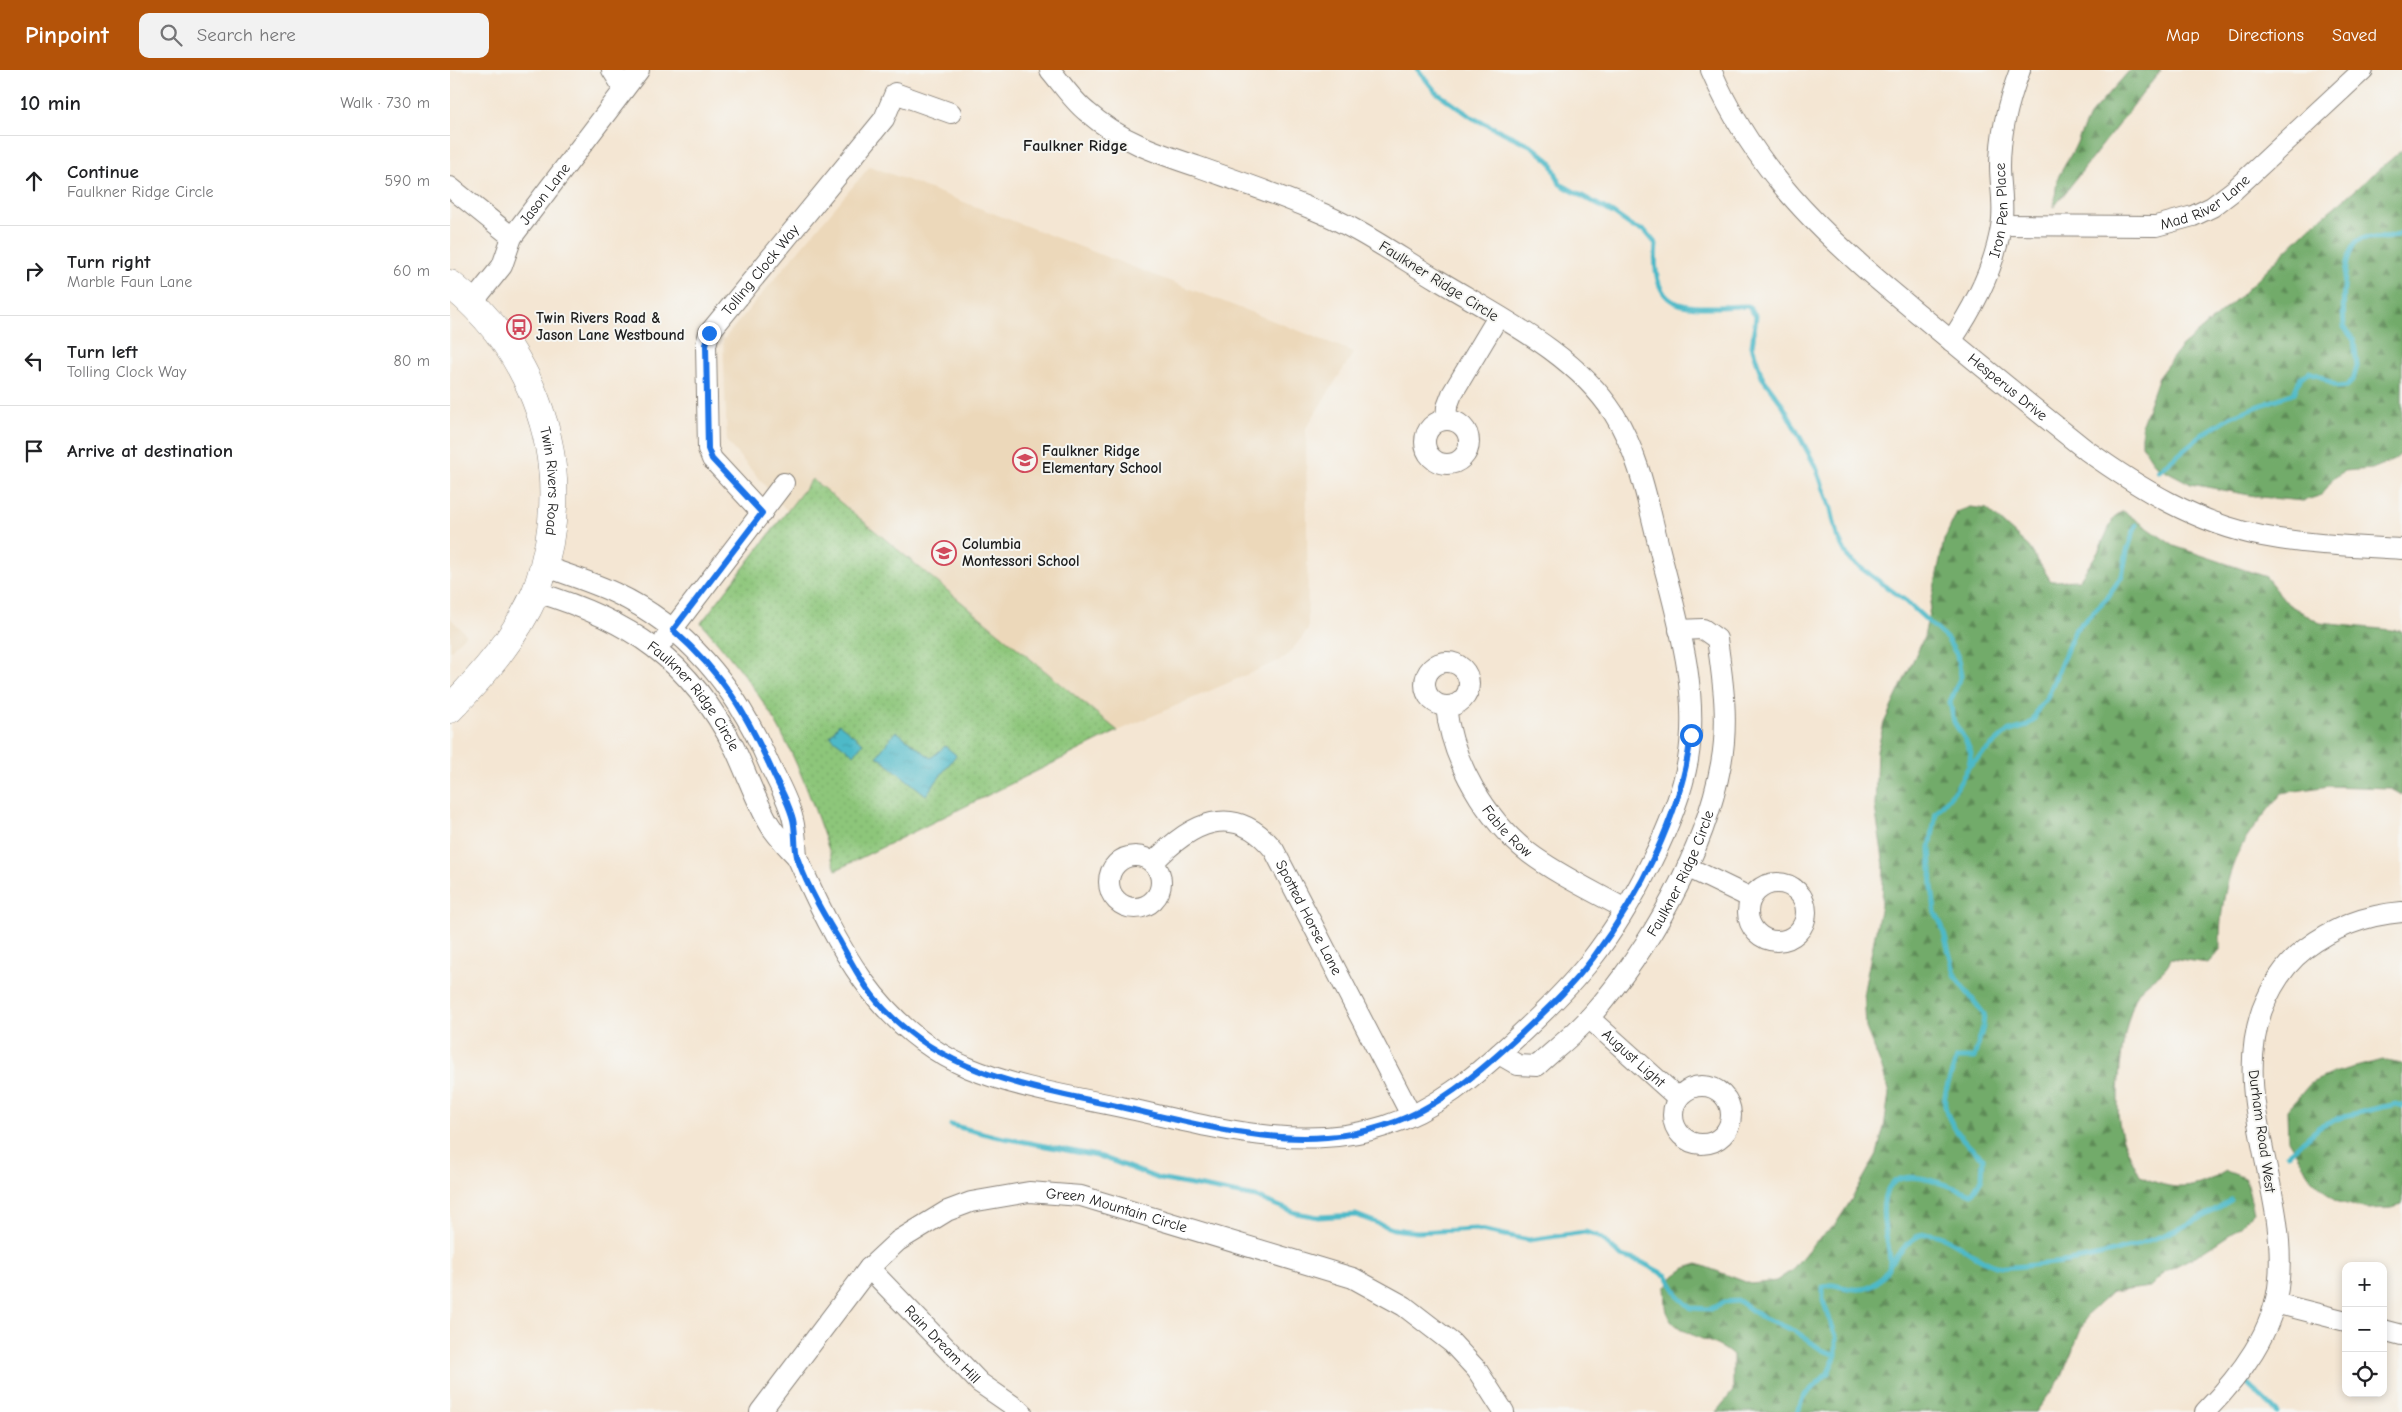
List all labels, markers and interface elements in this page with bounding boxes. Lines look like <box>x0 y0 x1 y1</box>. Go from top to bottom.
search box <box>139 13 489 58</box>
text: Pinpoint <box>25 21 109 49</box>
icon: search <box>157 21 185 49</box>
text: Search here <box>197 24 296 46</box>
text: Map <box>2166 25 2200 46</box>
text: Directions <box>2228 25 2304 46</box>
text: Saved <box>2332 25 2377 46</box>
text: 10 min <box>20 91 81 115</box>
text: Walk · 730 m <box>340 94 430 112</box>
district label: Faulkner Ridge <box>1023 137 1127 155</box>
street label: Jason Lane <box>516 159 574 228</box>
text: Continue <box>67 161 139 183</box>
street label: Iron Pen Place <box>1985 162 2012 260</box>
icon: ahead <box>20 167 48 195</box>
street label: Mad River Lane <box>2158 171 2254 234</box>
text: 590 m <box>385 172 430 190</box>
text: Faulkner Ridge Circle <box>67 183 214 201</box>
street label: Tolling Clock Way <box>718 221 803 319</box>
street label: Faulkner Ridge Circle <box>1376 237 1502 325</box>
text: Turn right <box>67 251 151 273</box>
icon: right <box>20 257 48 285</box>
text: 60 m <box>393 262 430 280</box>
text: Marble Faun Lane <box>67 273 192 291</box>
place label: Twin Rivers Road & Jason Lane Westbound <box>536 309 684 344</box>
bus stop icon: Twin Rivers Road & Jason Lane Westbound <box>506 314 532 340</box>
route end <box>698 322 721 345</box>
text: Turn left <box>67 341 138 363</box>
icon: left <box>20 347 48 375</box>
street label: Hesperus Drive <box>1964 349 2051 425</box>
text: 80 m <box>393 352 430 370</box>
text: Tolling Clock Way <box>67 363 186 381</box>
street label: Twin Rivers Road <box>536 425 562 536</box>
icon: arrive <box>20 437 48 465</box>
text: Arrive at destination <box>67 440 233 462</box>
place label: Faulkner Ridge Elementary School <box>1042 442 1162 477</box>
school or university icon: Faulkner Ridge Elementary School <box>1012 447 1038 473</box>
place label: Columbia Montessori School <box>962 535 1080 570</box>
school or university icon: Columbia Montessori School <box>931 540 957 566</box>
street label: Faulkner Ridge Circle <box>644 637 744 754</box>
route start <box>1680 724 1703 747</box>
street label: Fable Row <box>1478 802 1536 861</box>
street label: Faulkner Ridge Circle <box>1643 808 1718 940</box>
street label: Spotted Horse Lane <box>1272 857 1346 978</box>
street label: August Light <box>1598 1025 1669 1092</box>
street label: Durham Road West <box>2244 1069 2280 1194</box>
street label: Green Mountain Circle <box>1045 1184 1190 1237</box>
map controls <box>2342 1262 2387 1397</box>
button: + <box>2342 1262 2387 1307</box>
street label: Rain Dream Hill <box>901 1301 984 1387</box>
button: − <box>2342 1307 2387 1352</box>
button: locate <box>2342 1352 2387 1397</box>

